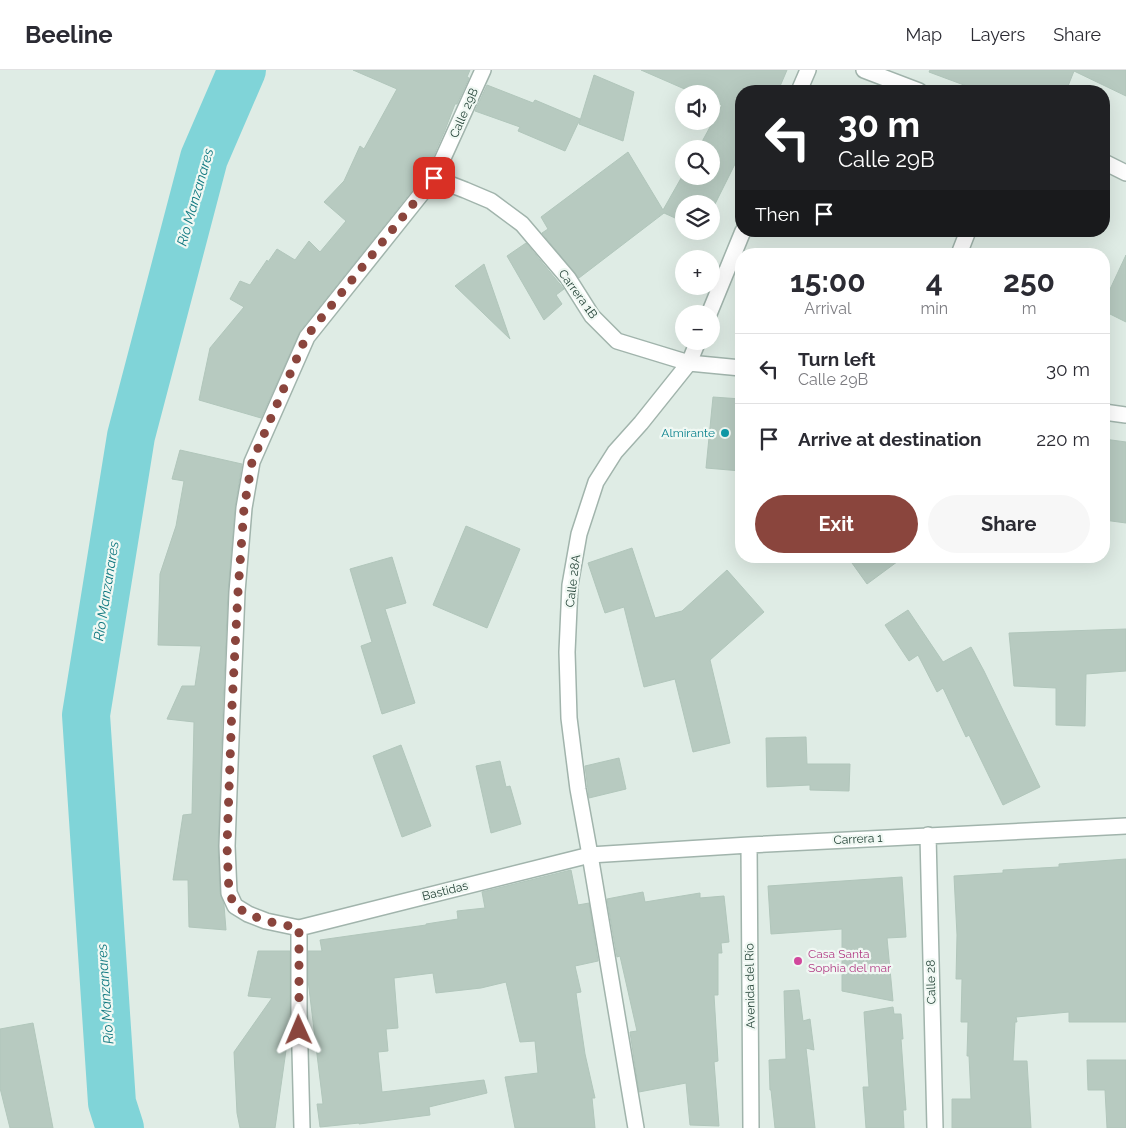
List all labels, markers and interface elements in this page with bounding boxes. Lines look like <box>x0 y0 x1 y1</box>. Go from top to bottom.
text: Beeline <box>25 20 113 49</box>
text: Map <box>906 24 942 45</box>
text: Layers <box>970 24 1025 45</box>
text: Share <box>1053 24 1101 45</box>
map controls <box>675 85 720 350</box>
button: sound <box>675 85 720 130</box>
street label: Calle 29B <box>447 86 481 140</box>
text: 30 m <box>838 104 920 145</box>
icon: left <box>755 105 820 170</box>
button: search <box>675 140 720 185</box>
water label: Río Manzanares <box>173 146 217 248</box>
text: Calle 29B <box>838 146 935 172</box>
pin <box>413 157 455 199</box>
icon: arrive <box>420 164 448 192</box>
button: layers <box>675 195 720 240</box>
icon: arrive <box>810 200 838 228</box>
text: Then <box>755 203 800 225</box>
button: + <box>675 250 720 295</box>
text: 15:00 <box>790 264 866 299</box>
text: 4 <box>926 264 943 299</box>
text: 250 <box>1003 264 1055 299</box>
street label: Carrera 1B <box>556 267 600 321</box>
text: Arrival <box>804 299 851 318</box>
text: min <box>921 299 948 318</box>
text: m <box>1022 299 1036 318</box>
button: − <box>675 305 720 350</box>
text: Turn left <box>798 348 875 370</box>
icon: left <box>755 355 783 383</box>
text: 30 m <box>1046 358 1090 380</box>
text: Calle 29B <box>798 370 868 389</box>
icon: arrive <box>755 425 783 453</box>
place label: Almirante <box>661 426 715 440</box>
marker: Almirante <box>719 427 731 439</box>
text: Arrive at destination <box>798 428 982 450</box>
text: 220 m <box>1036 428 1090 450</box>
button: Exit <box>755 495 918 553</box>
button: Share <box>928 495 1090 553</box>
water label: Río Manzanares <box>90 540 122 642</box>
street label: Calle 28A <box>563 554 583 608</box>
street label: Carrera 1 <box>833 831 883 847</box>
street label: Bastidas <box>421 879 470 903</box>
water label: Río Manzanares <box>93 943 116 1045</box>
street label: Avenida del Río <box>742 943 758 1029</box>
place label: Casa Santa Sophia del mar <box>808 947 892 975</box>
marker: Casa Santa Sophia del mar <box>792 955 804 967</box>
street label: Calle 28 <box>924 959 938 1005</box>
position arrow <box>272 1003 324 1055</box>

